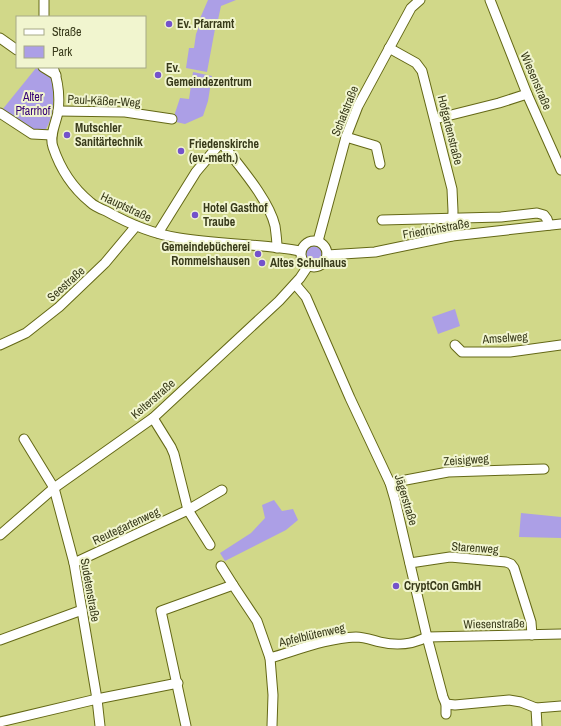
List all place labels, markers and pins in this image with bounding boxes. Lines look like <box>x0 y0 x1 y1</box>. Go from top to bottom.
place label: Ev. Pfarramt <box>177 16 235 32</box>
marker: Ev. Pfarramt <box>164 19 174 29</box>
place label: Ev. Gemeindezentrum <box>166 60 252 90</box>
marker: Ev. Gemeindezentrum <box>153 70 163 80</box>
place label: Mutschler Sanitärtechnik <box>75 120 143 150</box>
marker: Mutschler Sanitärtechnik <box>62 130 72 140</box>
place label: Friedenskirche (ev.-meth.) <box>189 136 260 166</box>
marker: Friedenskirche (ev.-meth.) <box>176 146 186 156</box>
place label: Hotel Gasthof Traube <box>203 200 268 230</box>
marker: Hotel Gasthof Traube <box>190 210 200 220</box>
place label: Gemeindebücherei Rommelshausen <box>161 239 250 269</box>
marker: Gemeindebücherei Rommelshausen <box>253 249 263 259</box>
place label: Altes Schulhaus <box>270 255 347 271</box>
marker: Altes Schulhaus <box>257 258 267 268</box>
place label: CryptCon GmbH <box>404 578 481 594</box>
marker: CryptCon GmbH <box>391 581 401 591</box>

